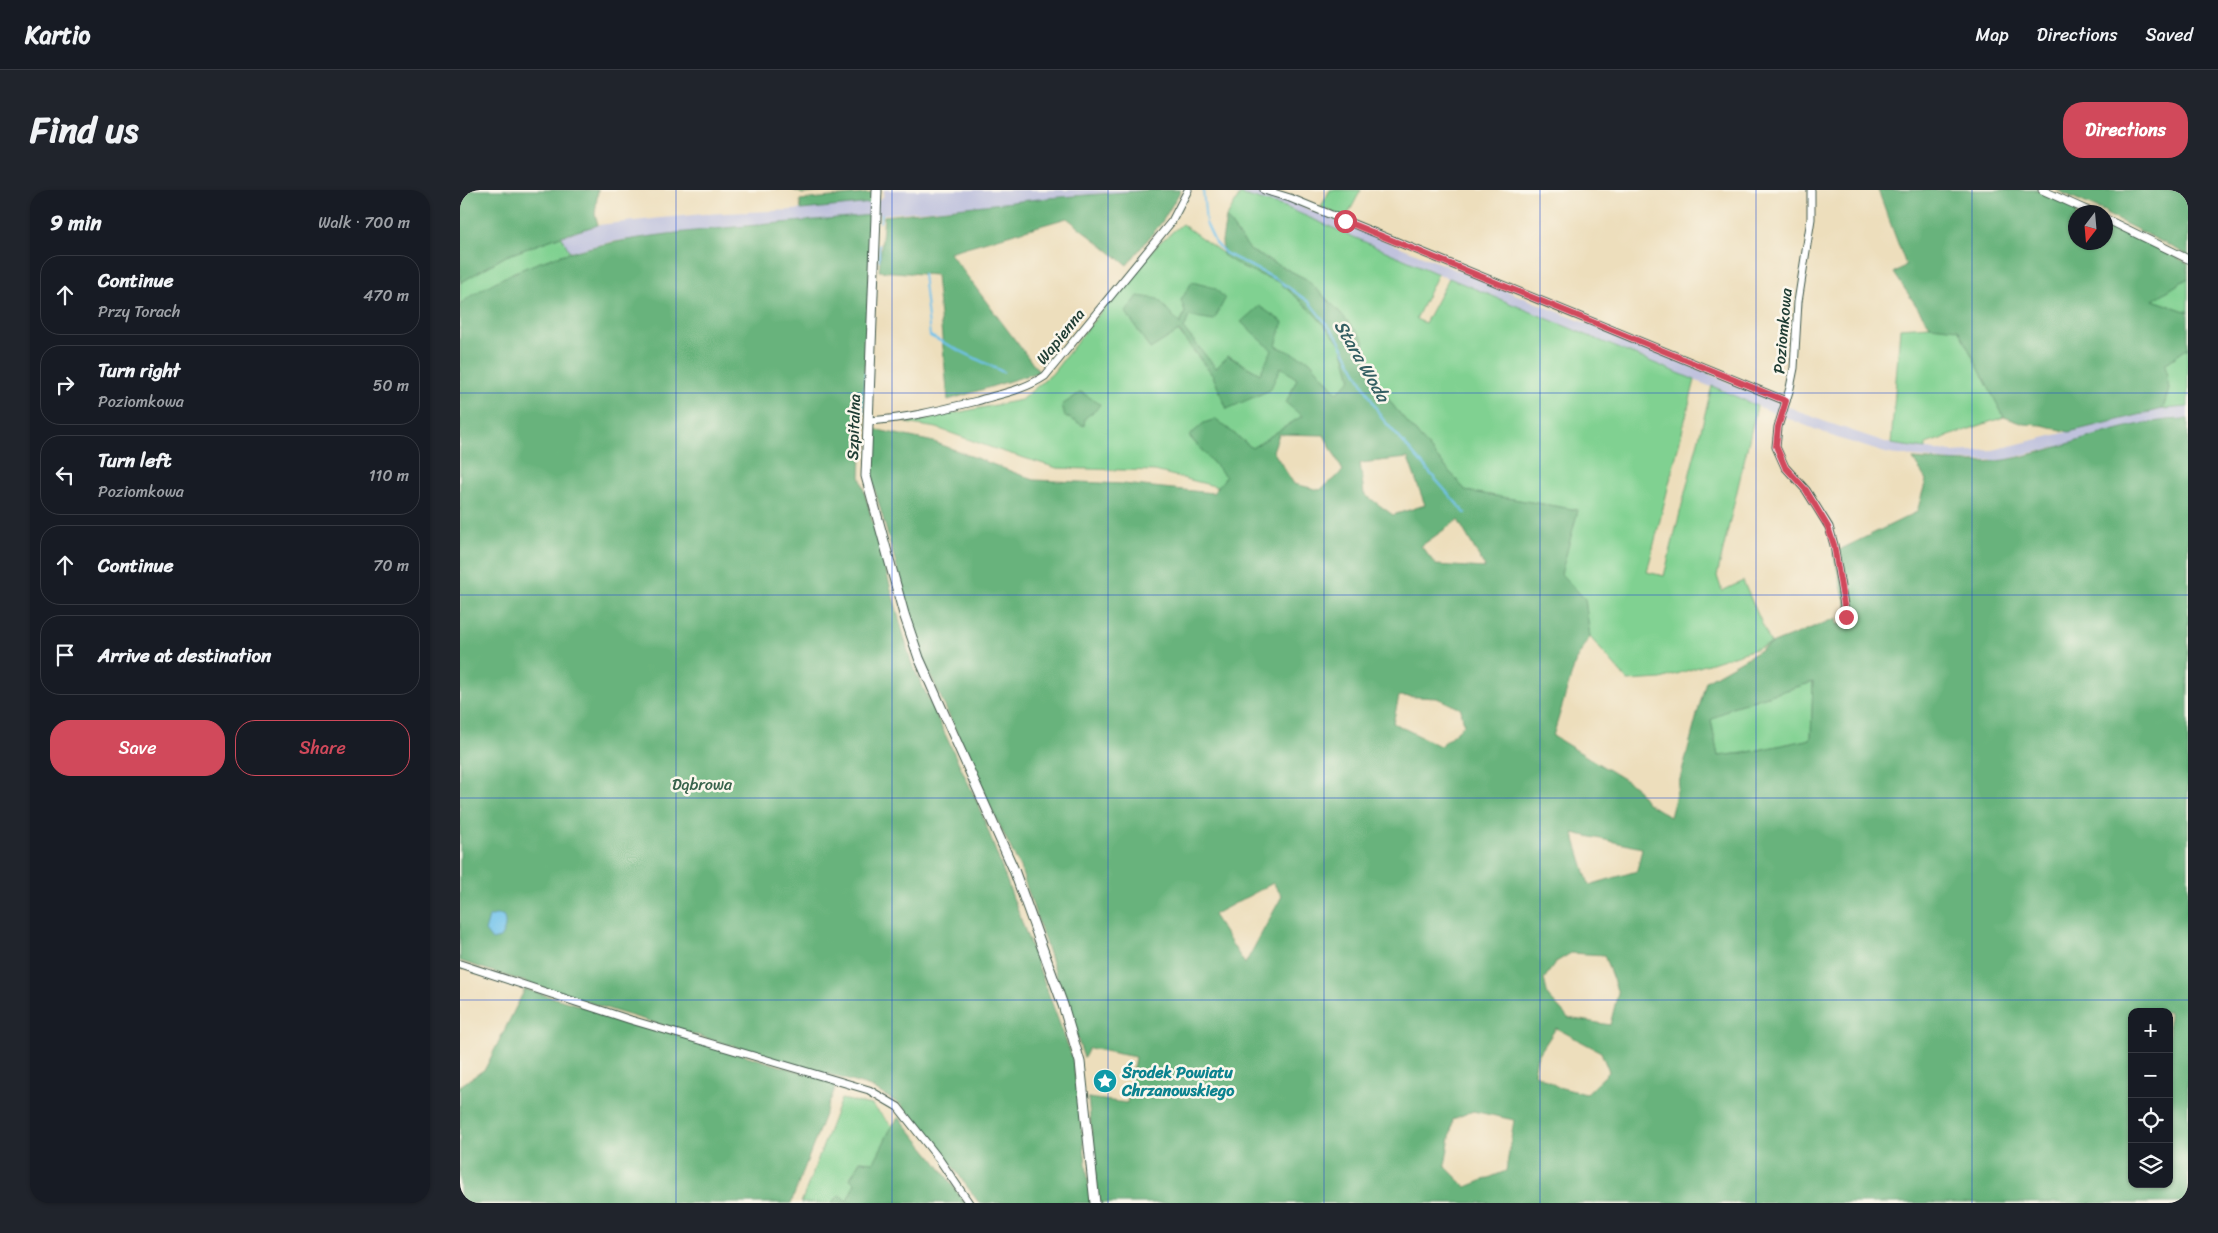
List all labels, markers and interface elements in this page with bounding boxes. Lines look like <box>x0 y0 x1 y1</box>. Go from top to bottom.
text: Kartio <box>25 14 90 56</box>
text: Map <box>1976 19 2009 51</box>
text: Directions <box>2037 19 2118 51</box>
text: Saved <box>2146 19 2193 51</box>
text: Find us <box>30 99 138 161</box>
button: Directions <box>2063 102 2188 158</box>
text: 9 min <box>50 204 102 242</box>
north arrow <box>2068 205 2113 250</box>
text: Walk · 700 m <box>318 208 410 237</box>
route start <box>1334 210 1357 233</box>
text: Continue <box>98 264 174 297</box>
icon: ahead <box>51 281 79 309</box>
text: 470 m <box>363 281 409 310</box>
street label: Poziomkowa <box>1764 286 1801 375</box>
text: Przy Torach <box>98 297 180 326</box>
street label: Wapienna <box>1028 301 1093 371</box>
water label: Stara Woda <box>1325 314 1400 410</box>
text: Turn right <box>98 354 180 387</box>
icon: right <box>51 371 79 399</box>
text: 50 m <box>373 371 409 400</box>
text: Poziomkowa <box>98 387 184 416</box>
street label: Szpitalna <box>838 393 869 461</box>
text: Turn left <box>98 444 171 477</box>
icon: left <box>51 461 79 489</box>
text: 110 m <box>369 461 409 490</box>
text: Poziomkowa <box>98 477 184 506</box>
text: Continue <box>98 549 174 582</box>
icon: ahead <box>51 551 79 579</box>
text: 70 m <box>373 551 409 580</box>
route end <box>1835 606 1858 629</box>
text: Arrive at destination <box>98 639 271 672</box>
icon: arrive <box>51 641 79 669</box>
button: Save <box>50 720 225 776</box>
button: Share <box>235 720 410 776</box>
park label: Dąbrowa <box>672 770 733 799</box>
map controls <box>2128 1008 2173 1188</box>
button: + <box>2128 1008 2173 1053</box>
button: − <box>2128 1053 2173 1098</box>
place label: Środek Powiatu Chrzanowskiego <box>1121 1058 1235 1105</box>
place icon: Środek Powiatu Chrzanowskiego <box>1092 1068 1118 1094</box>
button: locate <box>2128 1098 2173 1143</box>
button: layers <box>2128 1143 2173 1188</box>

